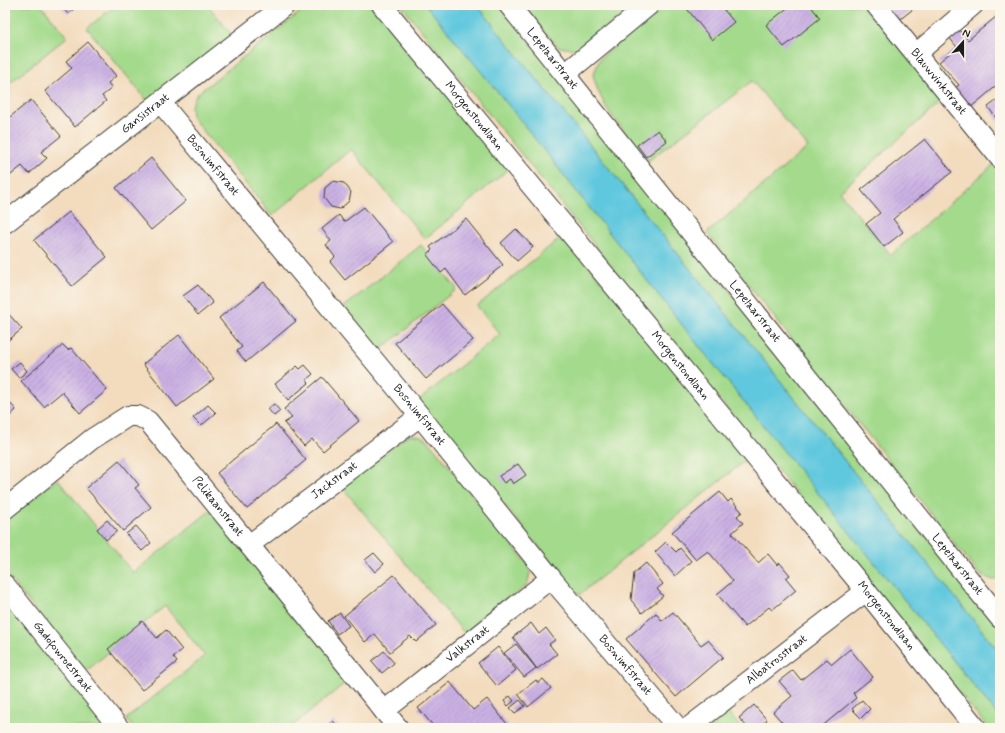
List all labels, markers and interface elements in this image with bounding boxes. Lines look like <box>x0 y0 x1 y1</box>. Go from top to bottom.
north arrow <box>943 22 983 62</box>
street label: Lepelaarstraat <box>523 25 582 93</box>
text: N <box>960 26 972 41</box>
street label: Blauwvinkstraat <box>907 45 970 119</box>
street label: Morgenstondlaan <box>441 78 507 154</box>
street label: Gansistraat <box>118 89 173 138</box>
street label: Bosnimfstraat <box>183 131 243 200</box>
street label: Lepelaarstraat <box>725 278 785 346</box>
street label: Morgenstondlaan <box>647 328 713 404</box>
street label: Bosnimfstraat <box>389 381 449 450</box>
street label: Jackstraat <box>308 458 361 503</box>
street label: Pelikaanstraat <box>188 473 247 541</box>
street label: Lepelaarstraat <box>928 531 987 599</box>
street label: Morgenstondlaan <box>853 578 919 654</box>
street label: Gadofowroestraat <box>29 618 96 696</box>
street label: Valkstraat <box>442 622 493 667</box>
street label: Albatrosstraat <box>743 631 811 688</box>
street label: Bosnimfstraat <box>595 632 656 699</box>

